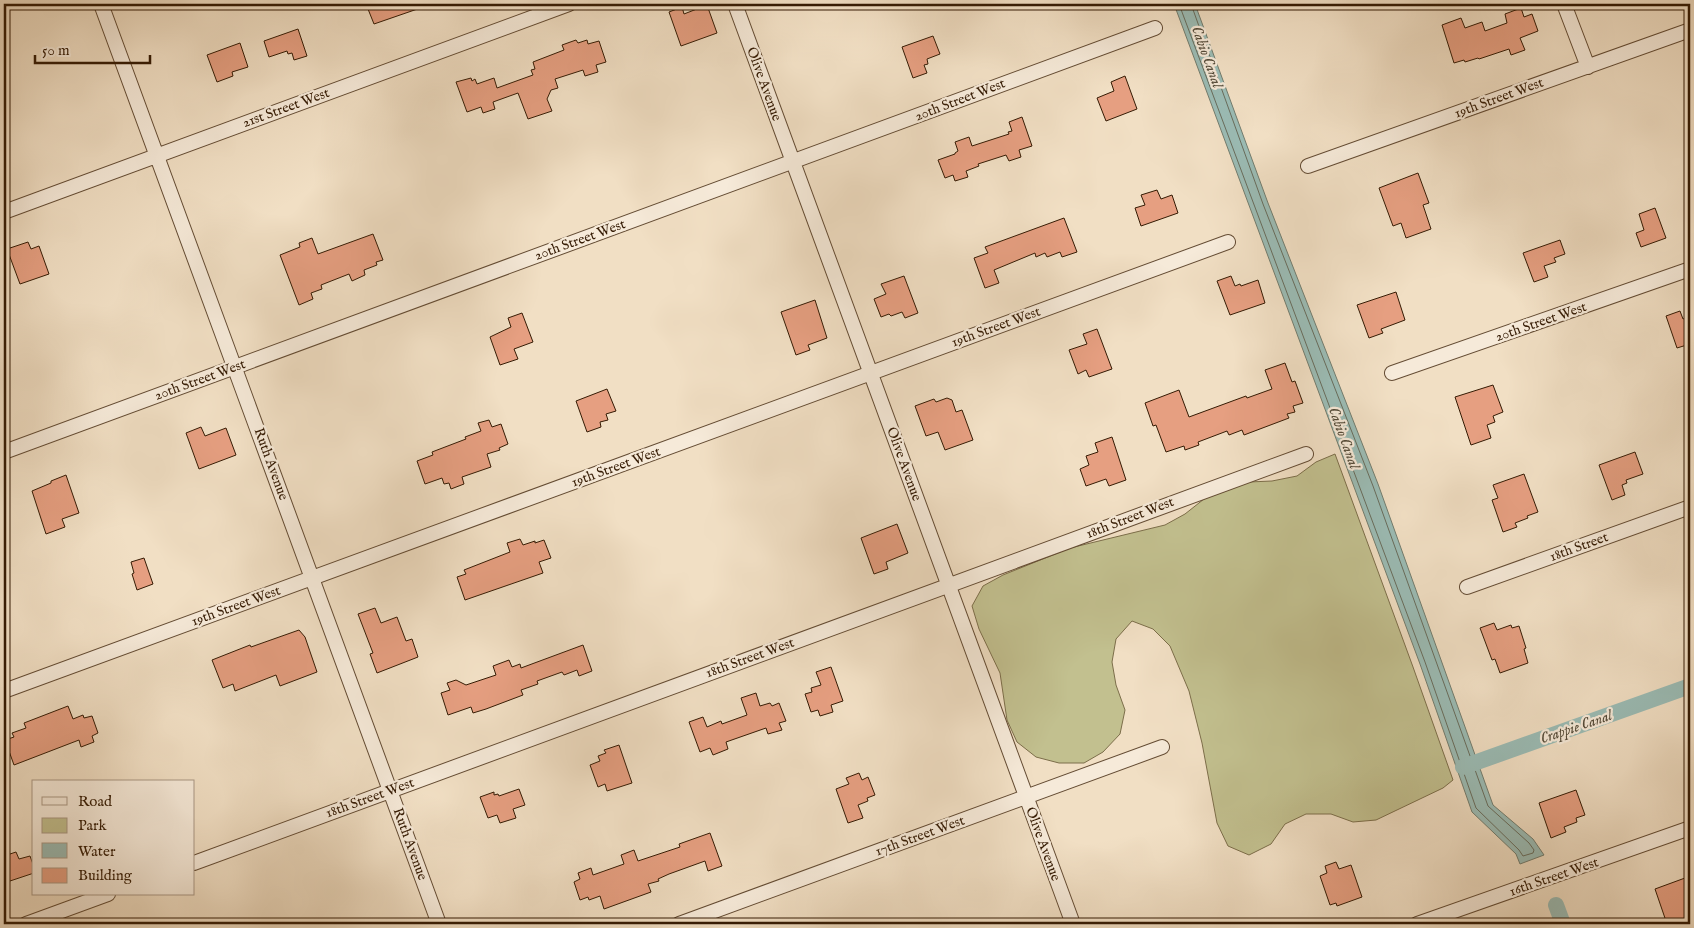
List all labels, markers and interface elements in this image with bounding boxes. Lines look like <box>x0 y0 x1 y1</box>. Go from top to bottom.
water label: Cabio Canal <box>1187 24 1227 92</box>
scale bar <box>35 32 150 64</box>
text: 50 m <box>42 41 70 60</box>
street label: Olive Avenue <box>742 45 786 124</box>
street label: 20th Street West <box>912 74 1008 125</box>
street label: 19th Street West <box>1452 74 1546 122</box>
street label: 21st Street West <box>240 84 332 132</box>
street label: 20th Street West <box>532 215 628 265</box>
street label: 20th Street West <box>1493 298 1589 346</box>
street label: 19th Street West <box>949 303 1043 351</box>
street label: 20th Street West <box>152 355 248 405</box>
water label: Cabio Canal <box>1324 405 1364 473</box>
street label: Ruth Avenue <box>250 425 293 503</box>
street label: Olive Avenue <box>882 425 926 504</box>
street label: 19th Street West <box>569 443 663 491</box>
street label: 18th Street West <box>1084 493 1177 543</box>
street label: 18th Street <box>1547 528 1611 566</box>
street label: 19th Street West <box>189 582 283 630</box>
street label: 18th Street West <box>703 634 797 682</box>
water label: Crappie Canal <box>1538 705 1616 748</box>
street label: 18th Street West <box>323 774 417 822</box>
legend <box>32 780 195 896</box>
text: Road <box>78 792 113 811</box>
street label: Ruth Avenue <box>389 805 432 883</box>
street label: Olive Avenue <box>1021 805 1065 884</box>
street label: 17th Street West <box>873 811 967 860</box>
text: Park <box>78 816 108 835</box>
text: Water <box>78 842 116 861</box>
street label: 16th Street West <box>1507 853 1601 901</box>
text: Building <box>78 866 133 885</box>

